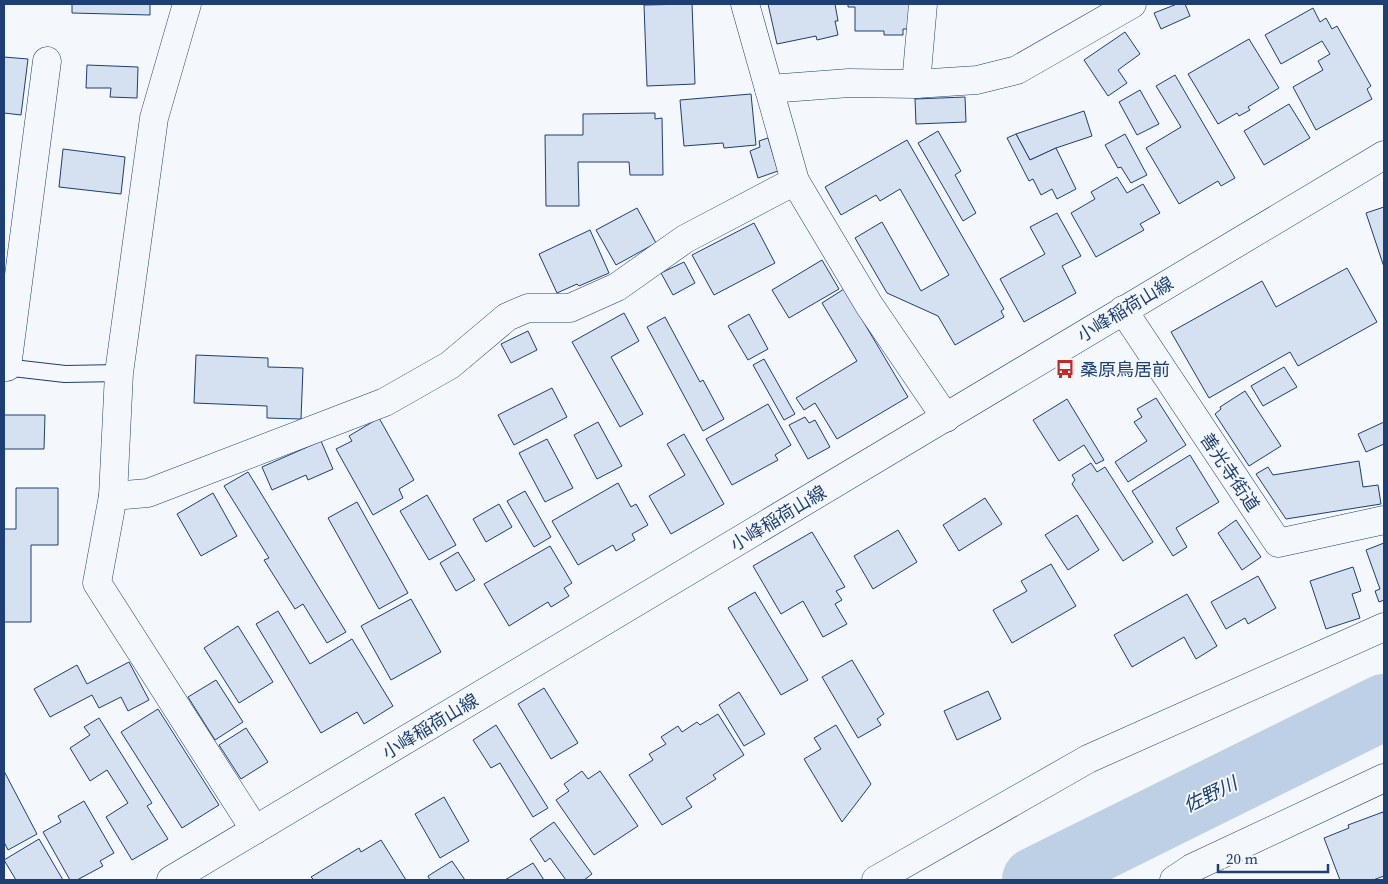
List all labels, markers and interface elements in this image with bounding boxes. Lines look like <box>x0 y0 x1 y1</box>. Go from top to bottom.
street label: 小峰稲荷山線 <box>1072 270 1178 348</box>
place label: 桑原鳥居前 <box>1080 357 1170 382</box>
bus stop icon: 桑原鳥居前 <box>1054 358 1076 380</box>
street label: 善光寺街道 <box>1194 428 1266 516</box>
street label: 小峰稲荷山線 <box>725 479 831 557</box>
street label: 小峰稲荷山線 <box>377 687 483 765</box>
water label: 佐野川 <box>1179 769 1243 818</box>
scale bar <box>1218 842 1328 874</box>
text: 20 m <box>1226 848 1258 869</box>

